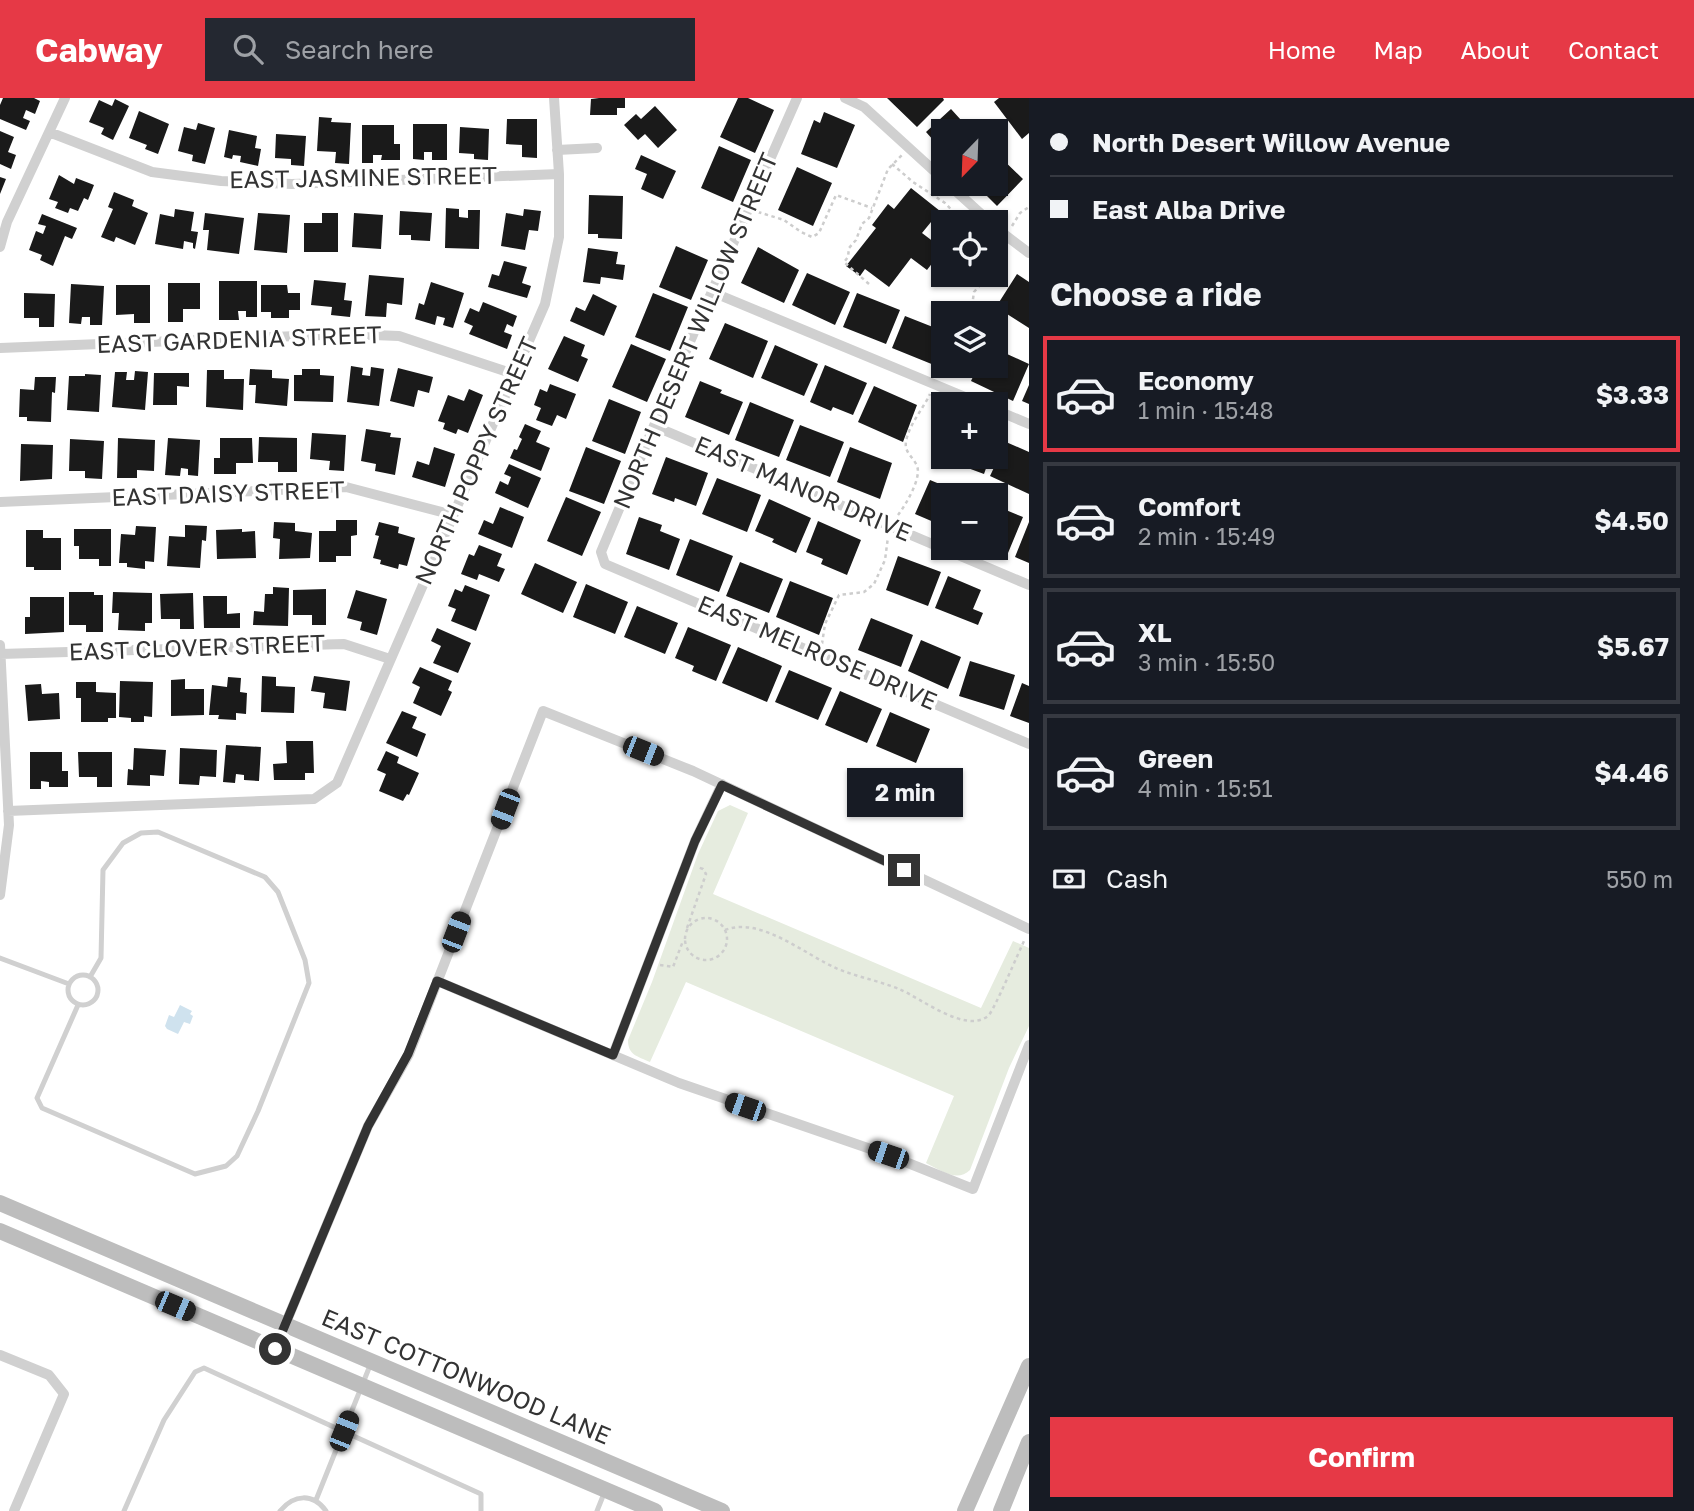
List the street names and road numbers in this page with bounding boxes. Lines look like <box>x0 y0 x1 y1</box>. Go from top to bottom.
street label: NORTH DESERT WILLOW STREET <box>606 148 783 513</box>
street label: EAST JASMINE STREET <box>229 160 497 193</box>
street label: EAST GARDENIA STREET <box>96 319 382 358</box>
street label: NORTH POPPY STREET <box>408 332 543 589</box>
street label: EAST MANOR DRIVE <box>691 429 916 546</box>
street label: EAST DAISY STREET <box>111 474 345 511</box>
street label: EAST MELROSE DRIVE <box>694 588 941 715</box>
street label: EAST CLOVER STREET <box>68 628 326 665</box>
street label: EAST COTTONWOOD LANE <box>318 1302 615 1450</box>

